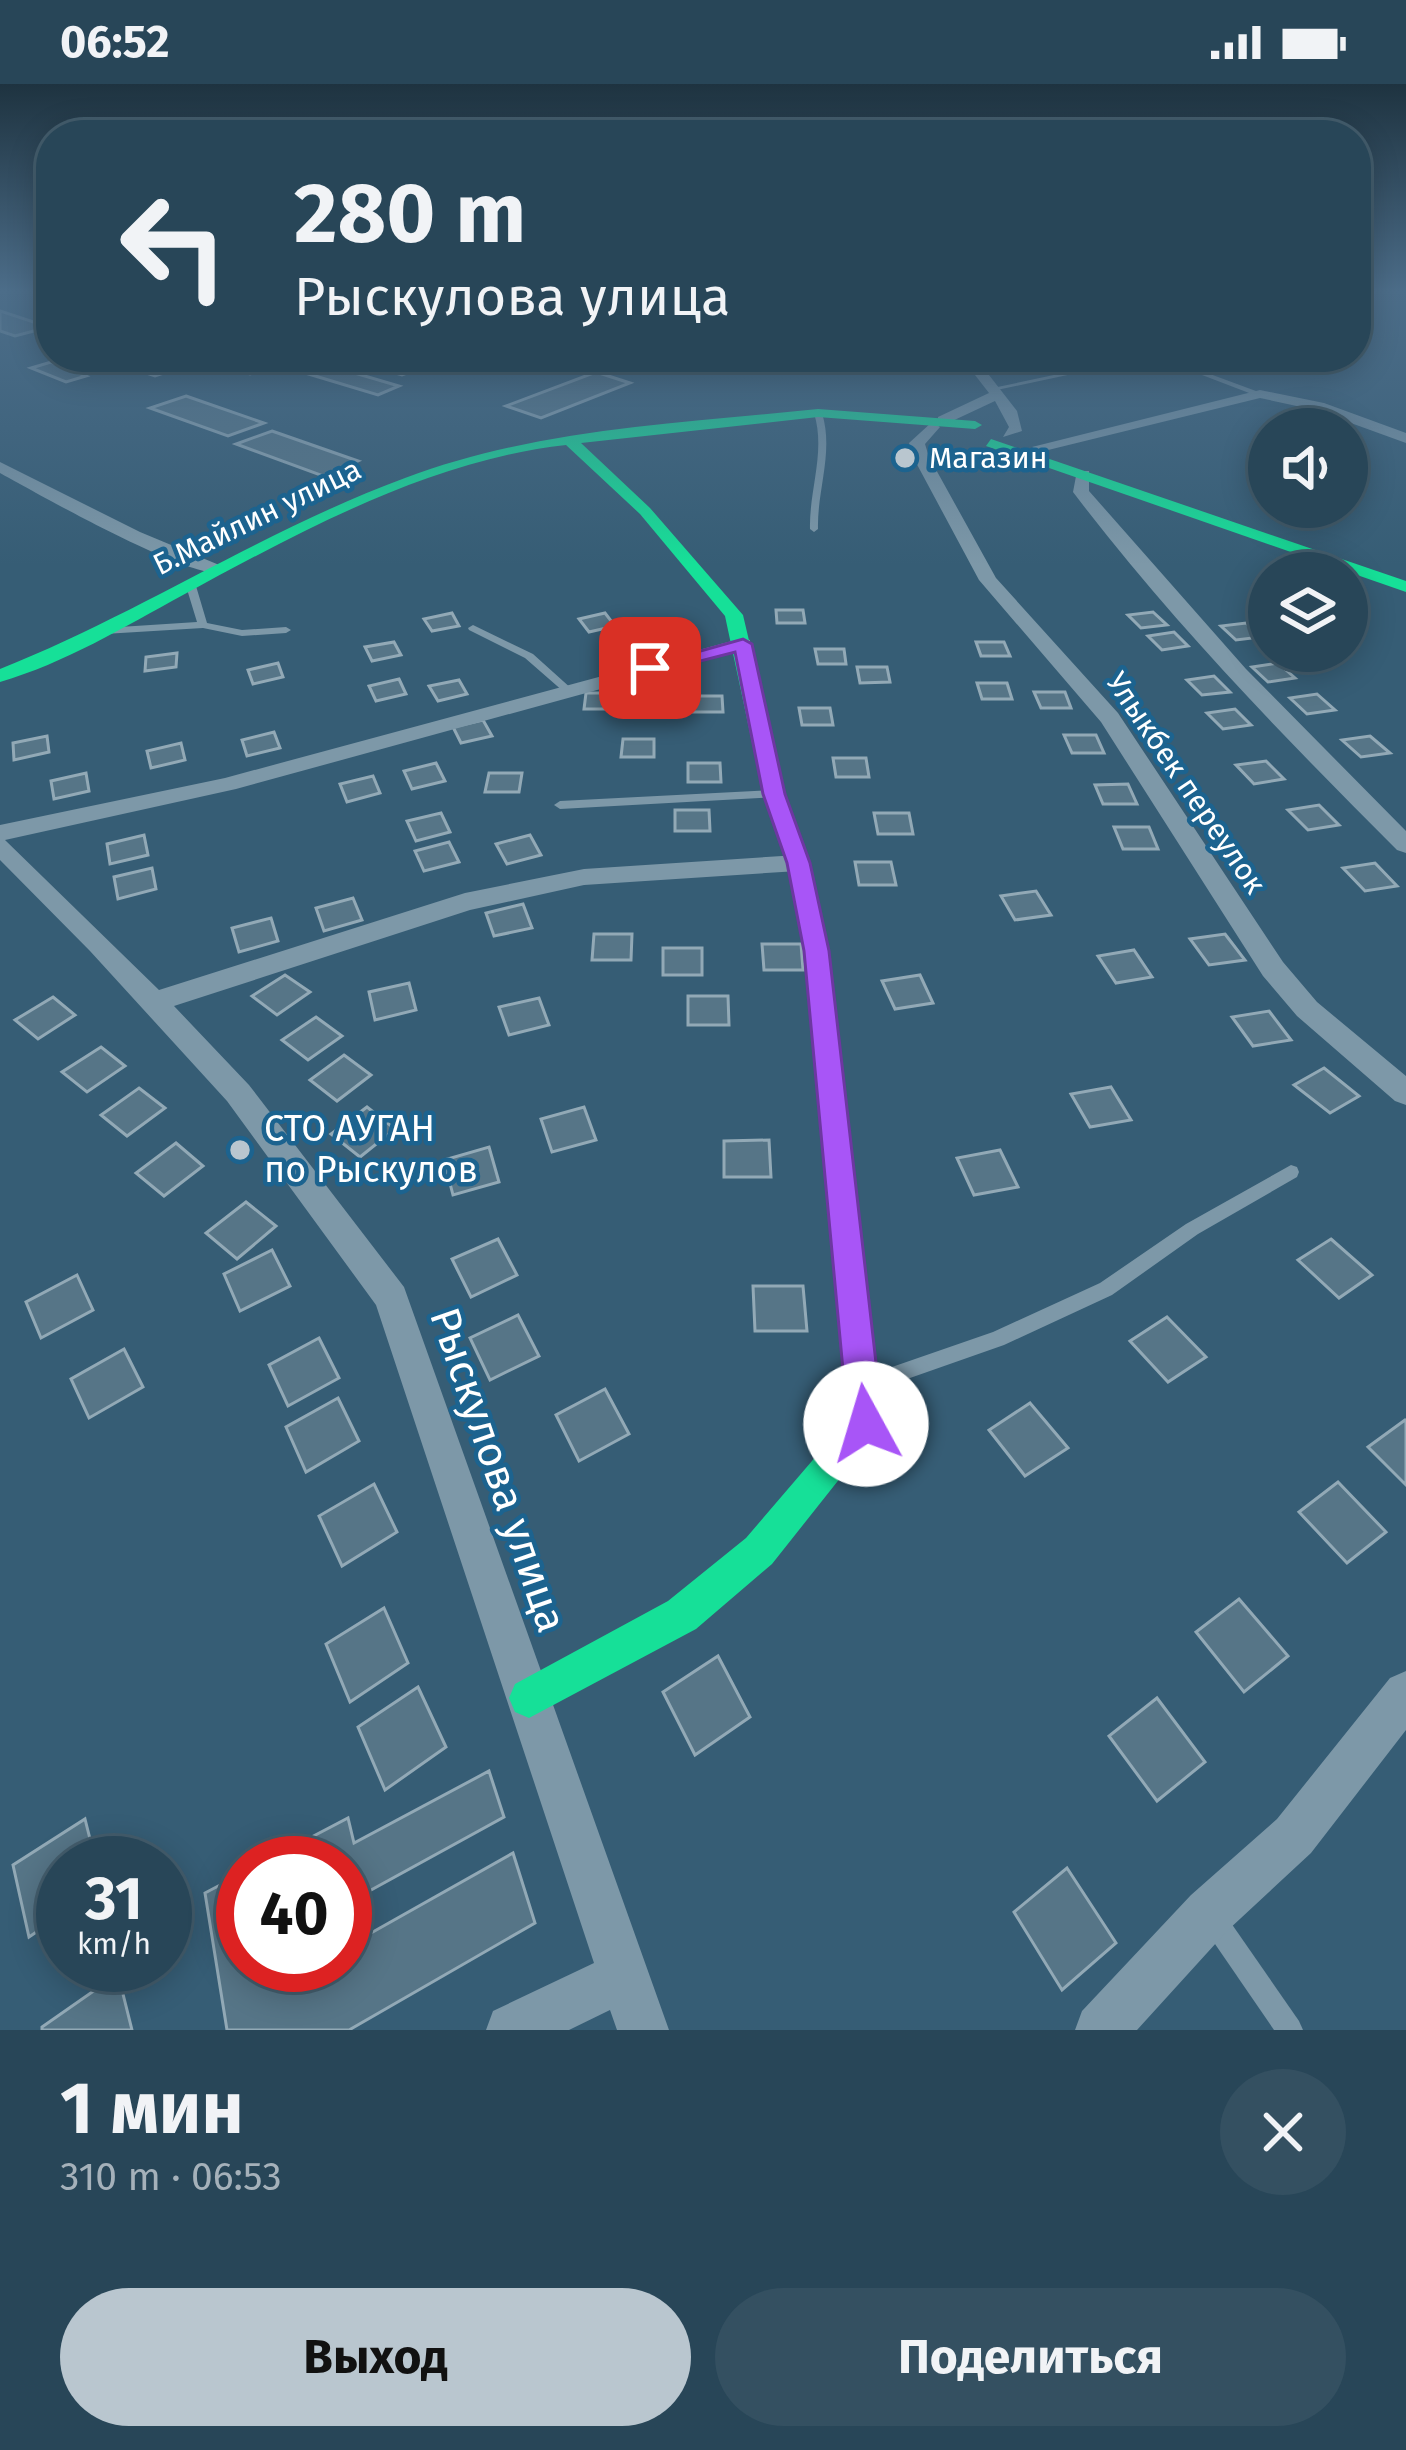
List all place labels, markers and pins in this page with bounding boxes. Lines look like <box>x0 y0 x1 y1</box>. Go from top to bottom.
place label: Магазин <box>929 440 1047 476</box>
marker: Магазин <box>892 445 918 471</box>
pin <box>599 617 701 719</box>
place label: СТО АУГАН по Рыскулов <box>264 1107 478 1192</box>
marker: СТО АУГАН по Рыскулов <box>227 1137 253 1163</box>

